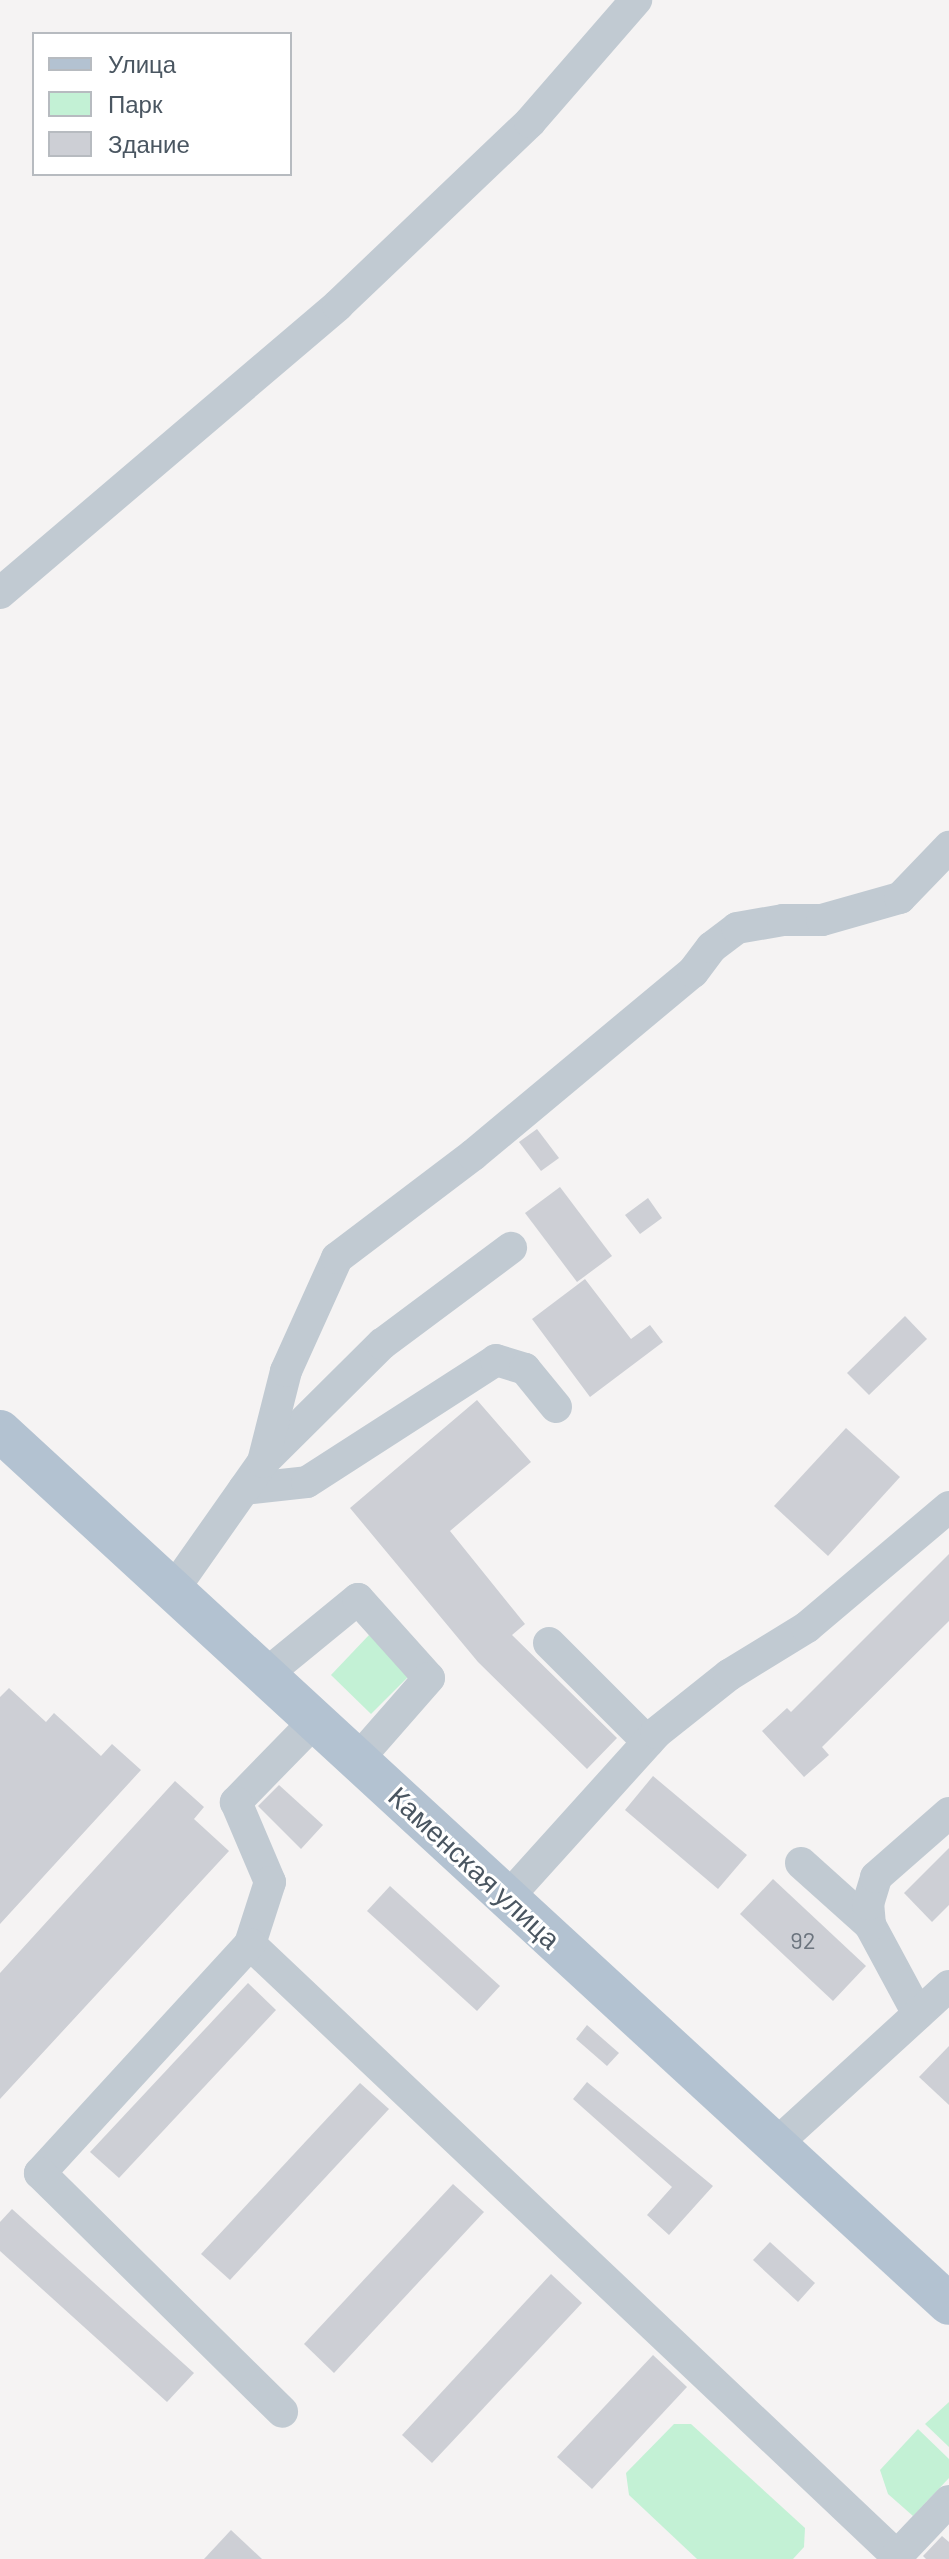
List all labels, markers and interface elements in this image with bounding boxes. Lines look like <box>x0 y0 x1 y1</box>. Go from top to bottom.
legend <box>32 32 292 176</box>
text: Улица <box>108 49 176 78</box>
text: Парк <box>108 89 162 118</box>
text: Здание <box>108 129 190 158</box>
street label: Каменская улица <box>382 1779 568 1955</box>
house number: 92 <box>790 1926 816 1954</box>

